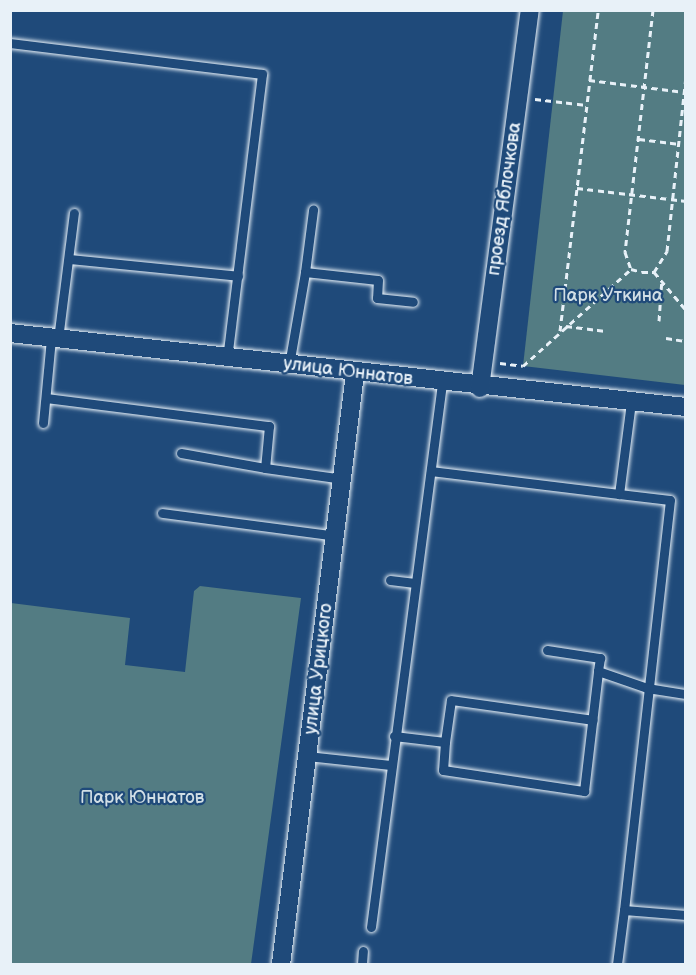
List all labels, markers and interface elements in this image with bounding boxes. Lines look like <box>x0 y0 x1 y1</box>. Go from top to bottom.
street label: проезд Яблочкова <box>484 121 526 277</box>
park label: Парк Уткина <box>553 285 663 307</box>
street label: улица Юннатов <box>282 353 414 391</box>
street label: улица Урицкого <box>300 602 338 736</box>
park label: Парк Юннатов <box>80 787 204 809</box>

